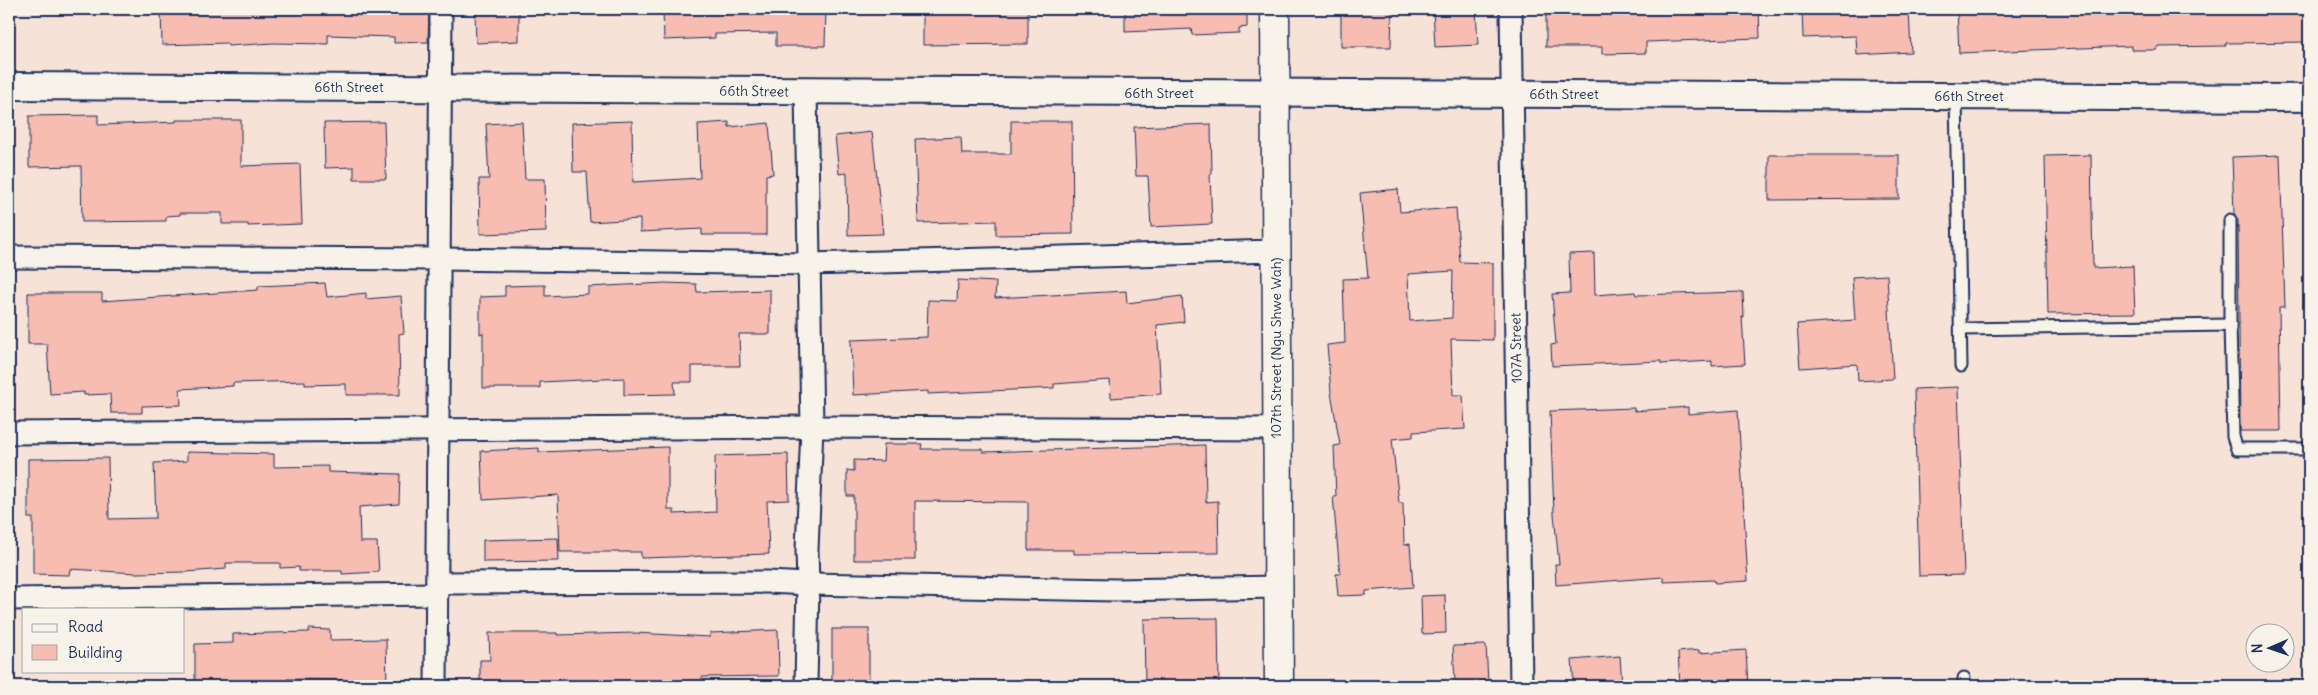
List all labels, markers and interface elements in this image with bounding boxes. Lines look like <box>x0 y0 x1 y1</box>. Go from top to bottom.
street label: 66th Street <box>314 78 384 96</box>
street label: 66th Street <box>719 81 789 101</box>
street label: 66th Street <box>1124 84 1194 102</box>
street label: 66th Street <box>1529 85 1599 103</box>
street label: 66th Street <box>1934 87 2004 105</box>
street label: 107th Street (Ngu Shwe Wah) <box>1267 257 1285 439</box>
street label: 107A Street <box>1506 312 1526 384</box>
legend <box>22 608 185 672</box>
text: Road <box>68 617 103 636</box>
north arrow <box>2246 622 2296 672</box>
text: Building <box>68 643 123 662</box>
text: N <box>2248 643 2266 654</box>

